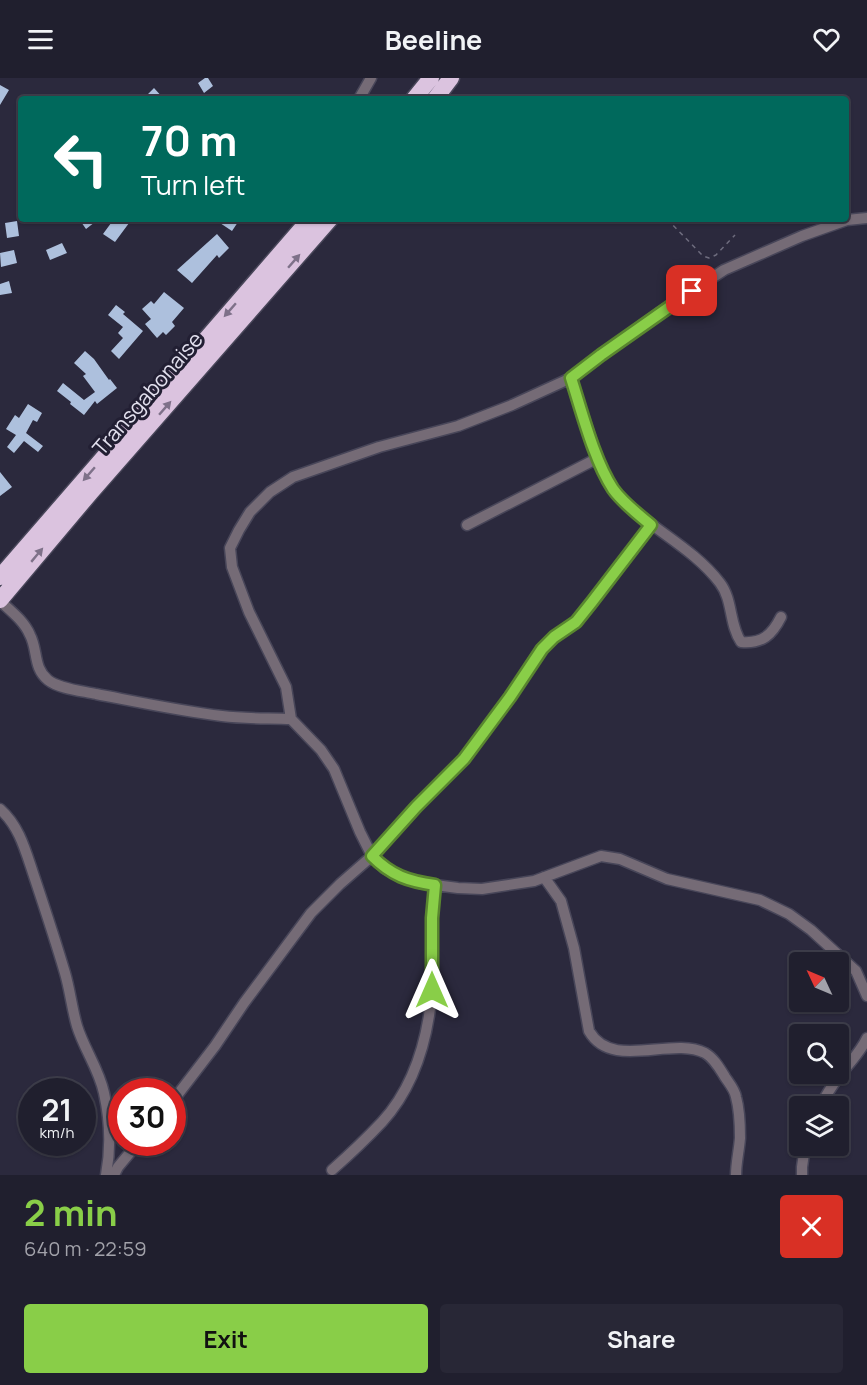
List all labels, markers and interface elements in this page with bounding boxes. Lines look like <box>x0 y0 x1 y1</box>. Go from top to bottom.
text: Beeline <box>385 21 482 58</box>
icon: menu <box>24 23 57 56</box>
icon: heart <box>810 23 843 56</box>
text: 70 m <box>141 111 237 169</box>
icon: left <box>42 120 120 198</box>
text: Turn left <box>141 166 245 203</box>
one-way arrow <box>287 254 300 269</box>
pin <box>666 265 717 316</box>
icon: arrive <box>675 274 708 307</box>
one-way arrow <box>224 302 237 317</box>
street label: Transgabonaise <box>86 326 209 461</box>
one-way arrow <box>158 401 171 416</box>
one-way arrow <box>83 466 96 481</box>
one-way arrow <box>31 547 44 563</box>
north arrow <box>789 952 849 1012</box>
map controls <box>789 952 849 1156</box>
position arrow <box>400 958 464 1022</box>
button: search <box>789 1024 849 1084</box>
speed limit sign: 30 <box>108 1078 186 1156</box>
text: 21 <box>41 1089 73 1130</box>
button: layers <box>789 1096 849 1156</box>
text: km/h <box>40 1122 74 1143</box>
text: 2 min <box>24 1188 118 1237</box>
button: close <box>780 1195 843 1258</box>
text: 640 m · 22:59 <box>24 1235 147 1262</box>
button: Exit <box>24 1304 428 1373</box>
button: Share <box>440 1304 843 1373</box>

